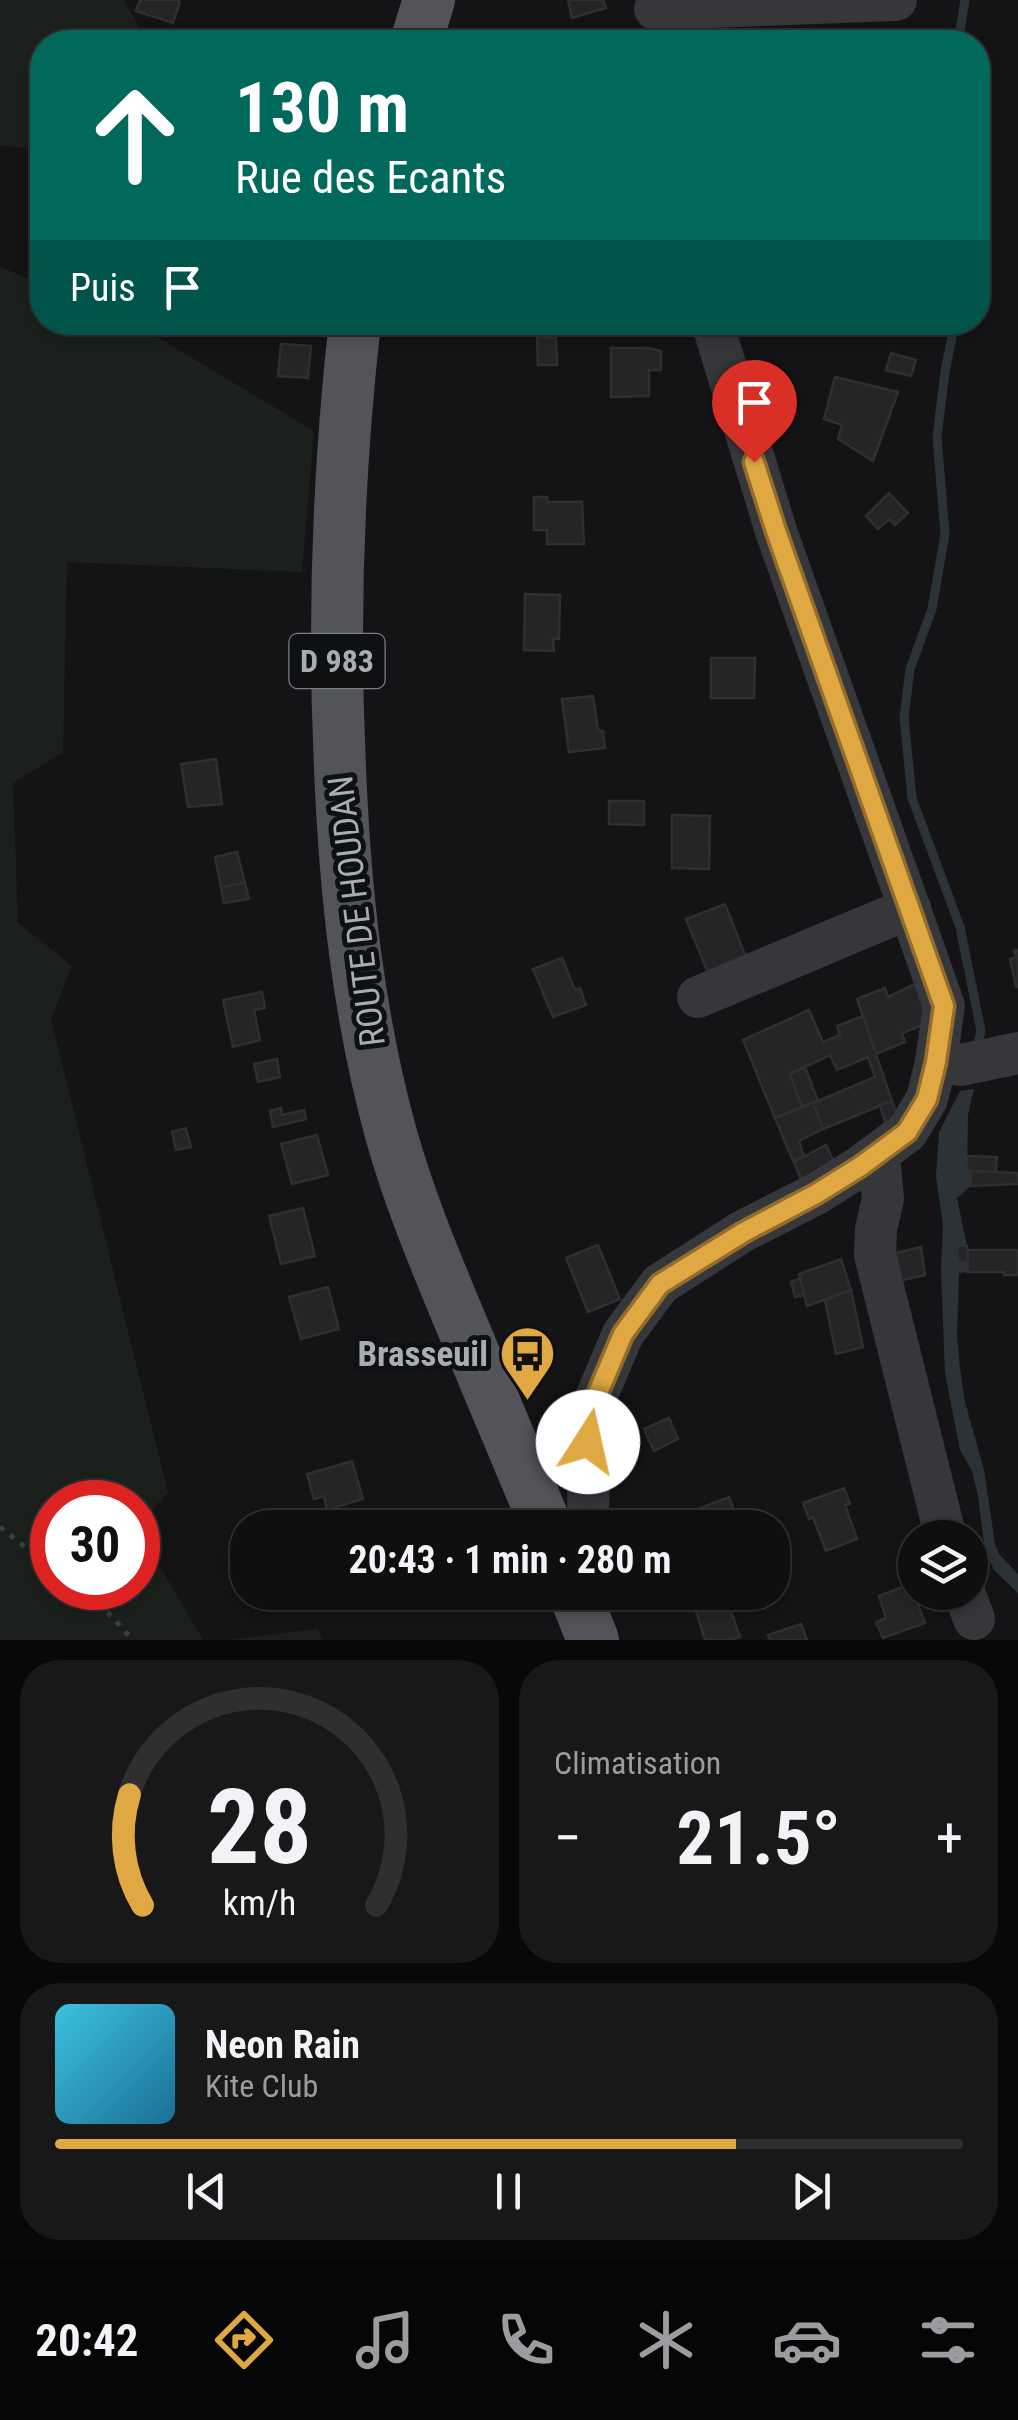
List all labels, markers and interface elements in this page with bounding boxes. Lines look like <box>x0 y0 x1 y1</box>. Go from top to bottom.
text: 130 m <box>235 67 409 149</box>
icon: ahead <box>70 70 200 200</box>
text: Rue des Ecants <box>235 151 506 204</box>
icon: arrive <box>155 260 210 315</box>
text: Puis <box>70 266 135 310</box>
pin <box>712 360 797 463</box>
icon: arrive <box>727 375 782 430</box>
road number: D 983 <box>290 634 384 688</box>
street label: ROUTE DE HOUDAN <box>320 773 394 1049</box>
bus stop icon: Brasseuil <box>497 1324 557 1403</box>
place label: Brasseuil <box>357 1334 488 1375</box>
position arrow <box>536 1390 640 1494</box>
speed limit sign: 30 <box>30 1480 160 1610</box>
map controls <box>898 1520 988 1610</box>
button: layers <box>898 1520 988 1610</box>
text: 20:43 · 1 min · 280 m <box>349 1538 671 1582</box>
text: Climatisation <box>554 1744 721 1782</box>
text: 28 <box>207 1767 312 1888</box>
text: 21.5° <box>676 1794 841 1882</box>
text: − <box>554 1806 582 1870</box>
text: + <box>936 1806 963 1870</box>
text: km/h <box>223 1882 296 1924</box>
text: Neon Rain <box>205 2023 360 2067</box>
text: Kite Club <box>205 2067 318 2105</box>
icon: previous <box>179 2164 234 2219</box>
icon: pause <box>481 2164 536 2219</box>
icon: next <box>784 2164 839 2219</box>
icon: directions <box>209 2305 279 2375</box>
icon: music <box>350 2305 420 2375</box>
icon: phone <box>491 2305 561 2375</box>
icon: climate <box>631 2305 701 2375</box>
icon: car <box>772 2305 842 2375</box>
icon: filters <box>913 2305 983 2375</box>
text: 20:42 <box>35 2314 139 2367</box>

